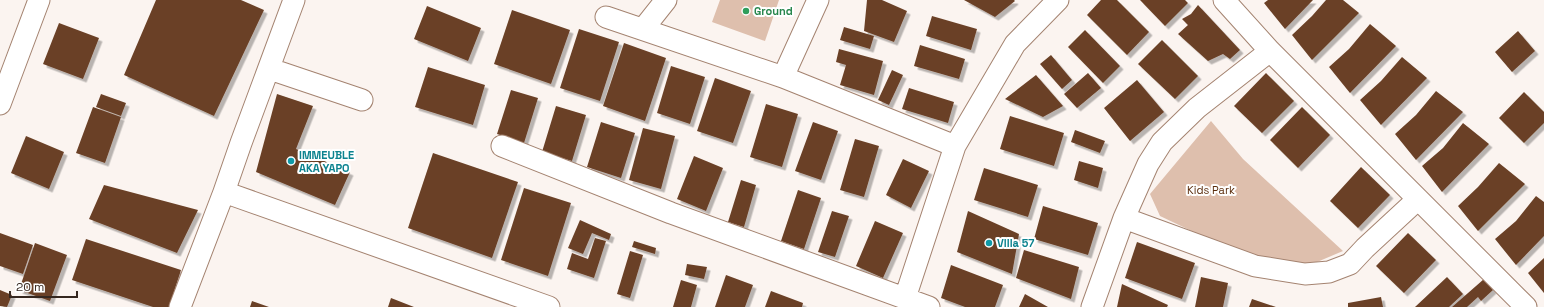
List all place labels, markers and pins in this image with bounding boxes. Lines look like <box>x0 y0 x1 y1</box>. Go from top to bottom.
place label: Ground <box>754 4 793 18</box>
marker: Ground <box>741 6 751 16</box>
place label: IMMEUBLE AKA YAPO <box>299 148 354 175</box>
marker: IMMEUBLE AKA YAPO <box>286 156 296 166</box>
place label: Villa 57 <box>997 236 1034 250</box>
marker: Villa 57 <box>984 238 994 248</box>

